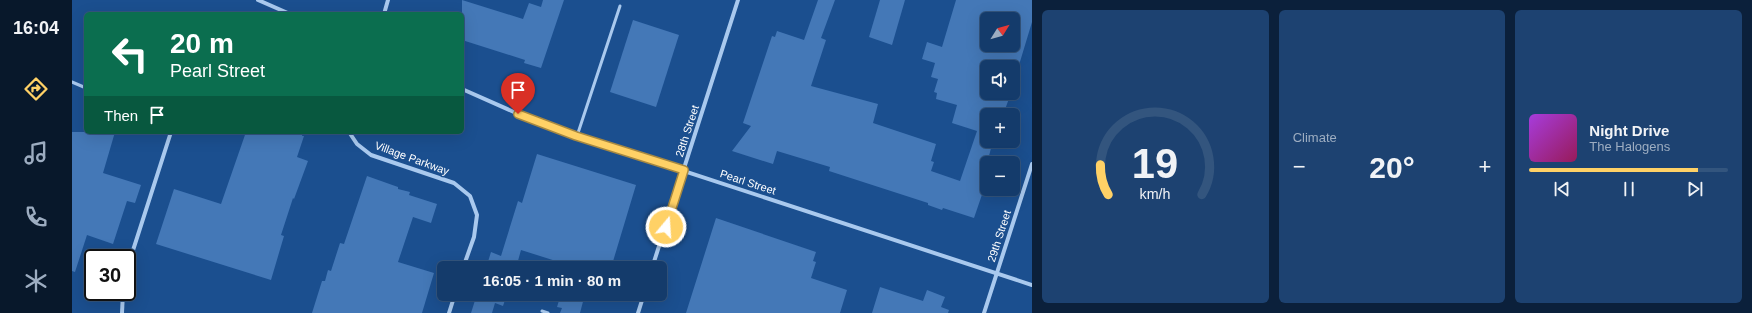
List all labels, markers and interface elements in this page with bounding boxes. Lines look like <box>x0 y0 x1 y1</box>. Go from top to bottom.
north arrow <box>980 12 1020 52</box>
map controls <box>980 12 1020 196</box>
text: 16:04 <box>13 18 59 38</box>
icon: left <box>104 28 156 80</box>
text: 20 m <box>170 28 234 59</box>
button: sound <box>980 60 1020 100</box>
text: Pearl Street <box>170 61 265 81</box>
pin <box>501 73 535 114</box>
icon: directions <box>22 75 50 103</box>
icon: arrive <box>507 79 529 101</box>
icon: arrive <box>146 104 168 126</box>
street label: 28th Street <box>673 104 701 158</box>
text: Then <box>104 107 138 124</box>
button: + <box>980 108 1020 148</box>
text: Night Drive <box>1589 122 1669 139</box>
text: Climate <box>1293 130 1337 145</box>
icon: music <box>22 139 50 167</box>
street label: Village Parkway <box>373 139 451 177</box>
text: 19 <box>1132 139 1178 186</box>
text: The Halogens <box>1589 139 1670 154</box>
text: 20° <box>1369 151 1415 184</box>
text: − <box>1293 154 1306 179</box>
text: + <box>1478 154 1491 179</box>
button: − <box>980 156 1020 196</box>
street label: Pearl Street <box>719 167 777 197</box>
icon: previous <box>1551 178 1573 200</box>
icon: pause <box>1618 178 1640 200</box>
icon: next <box>1684 178 1706 200</box>
text: km/h <box>1140 185 1171 201</box>
icon: phone <box>22 203 50 231</box>
position arrow <box>645 206 687 248</box>
street label: 29th Street <box>985 209 1013 263</box>
speed limit sign: 30 <box>84 249 136 301</box>
icon: climate <box>22 267 50 295</box>
text: 16:05 · 1 min · 80 m <box>483 272 621 289</box>

